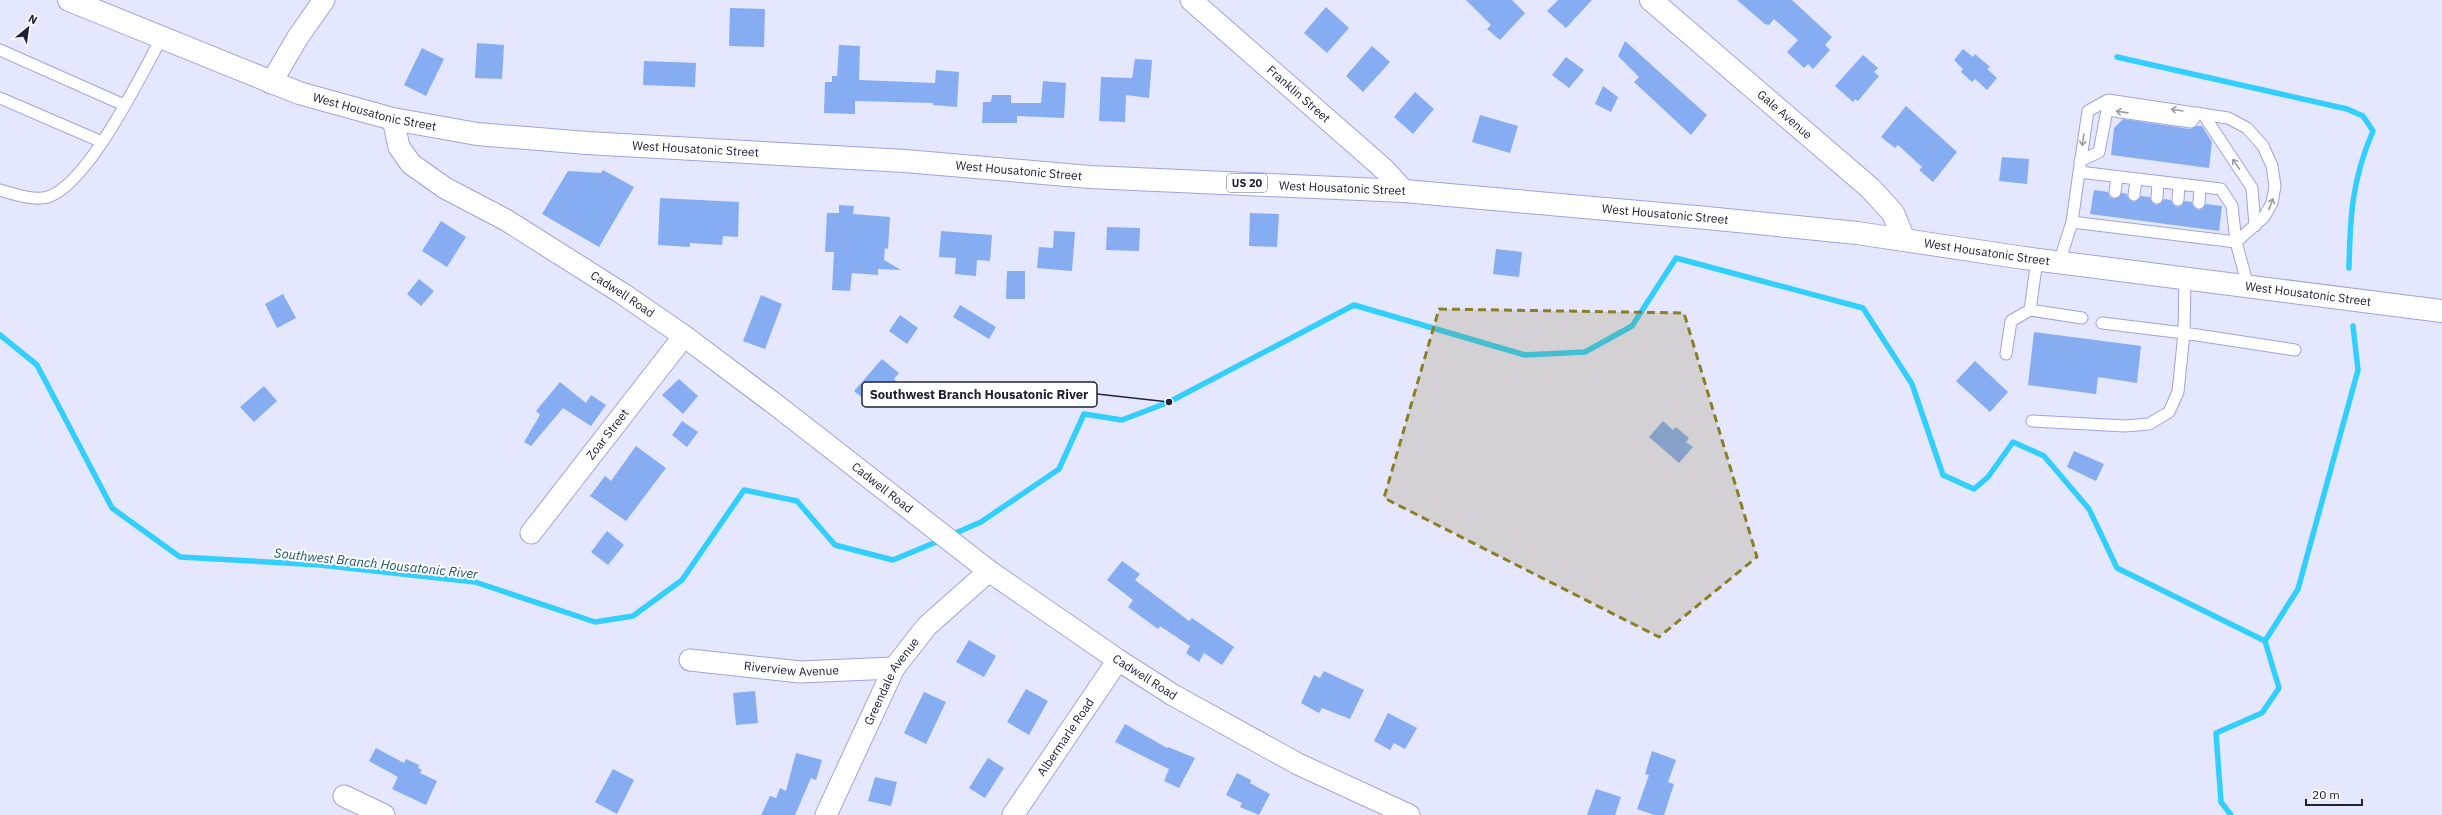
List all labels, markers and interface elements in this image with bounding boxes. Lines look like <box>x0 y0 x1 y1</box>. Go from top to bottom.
north arrow <box>8 8 48 48</box>
text: N <box>26 11 40 27</box>
street label: Franklin Street <box>1264 62 1334 126</box>
street label: Gale Avenue <box>1754 87 1816 142</box>
street label: West Housatonic Street <box>311 89 438 134</box>
one-way arrow <box>2171 106 2184 114</box>
one-way arrow <box>2116 108 2129 116</box>
one-way arrow <box>2079 133 2087 146</box>
street label: West Housatonic Street <box>632 138 759 160</box>
street label: West Housatonic Street <box>955 157 1083 183</box>
one-way arrow <box>2232 159 2240 170</box>
road number: US 20 <box>1227 174 1267 192</box>
street label: West Housatonic Street <box>1279 177 1406 198</box>
one-way arrow <box>2267 198 2275 210</box>
street label: West Housatonic Street <box>1601 201 1729 227</box>
street label: West Housatonic Street <box>1923 235 2051 268</box>
street label: Cadwell Road <box>588 267 658 320</box>
street label: West Housatonic Street <box>2244 278 2372 309</box>
callout: Southwest Branch Housatonic River <box>862 382 1097 407</box>
text: Southwest Branch Housatonic River <box>870 386 1088 403</box>
street label: Zoar Street <box>583 406 632 462</box>
street label: Cadwell Road <box>849 459 916 516</box>
water label: Southwest Branch Housatonic River <box>273 544 480 583</box>
street label: Greendale Avenue <box>861 634 922 728</box>
street label: Cadwell Road <box>1110 651 1180 703</box>
street label: Riverview Avenue <box>743 658 840 679</box>
street label: Albermarle Road <box>1034 695 1097 779</box>
scale bar <box>2306 781 2362 807</box>
text: 20 m <box>2312 787 2340 802</box>

